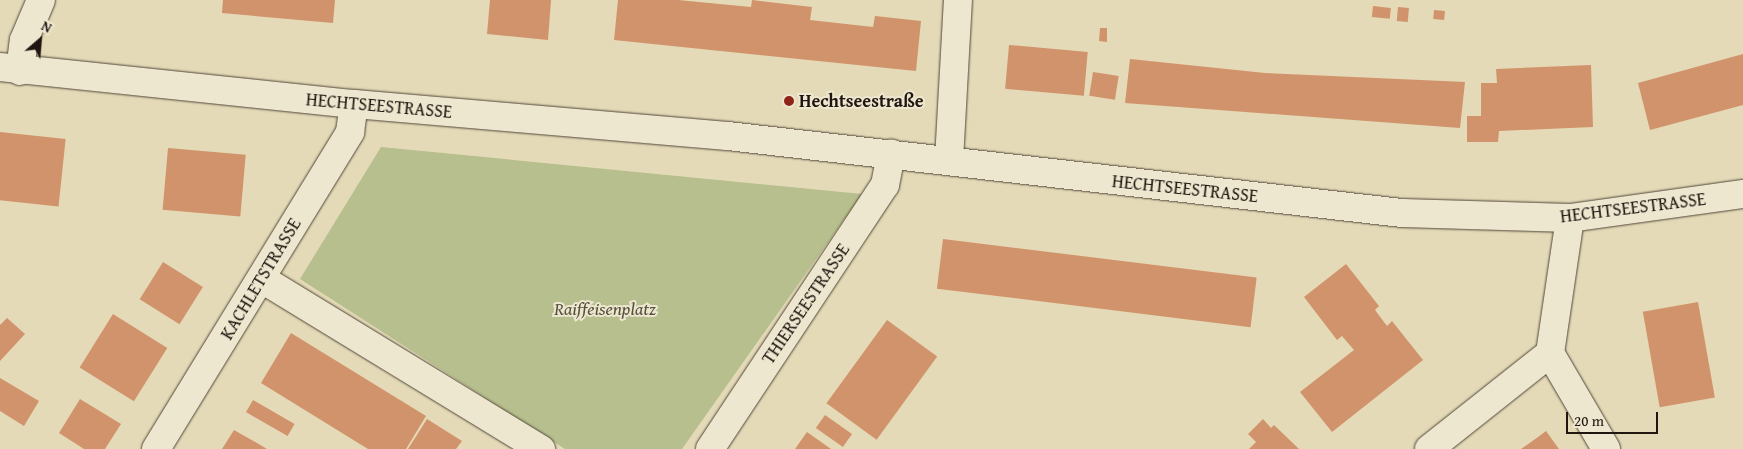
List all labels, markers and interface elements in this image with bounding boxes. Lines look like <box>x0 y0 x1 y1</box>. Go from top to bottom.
north arrow <box>15 15 65 65</box>
text: N <box>38 16 56 38</box>
street label: HECHTSEESTRASSE <box>305 89 453 123</box>
place label: Hechtseestraße <box>799 90 924 112</box>
marker: Hechtseestraße <box>783 95 795 107</box>
street label: HECHTSEESTRASSE <box>1111 171 1259 207</box>
street label: HECHTSEESTRASSE <box>1559 188 1707 228</box>
street label: KACHLETSTRASSE <box>216 214 306 344</box>
street label: THIERSEESTRASSE <box>758 240 854 368</box>
park label: Raiffeisenplatz <box>554 298 656 320</box>
scale bar <box>1568 402 1660 434</box>
text: 20 m <box>1574 410 1604 431</box>

